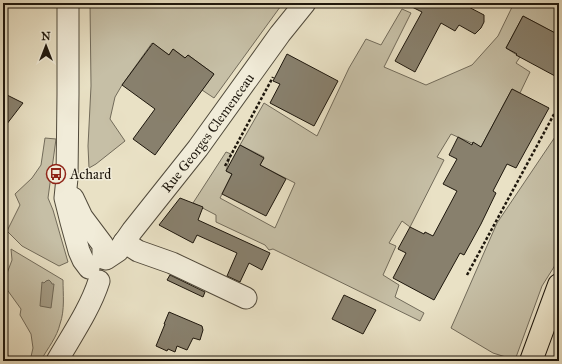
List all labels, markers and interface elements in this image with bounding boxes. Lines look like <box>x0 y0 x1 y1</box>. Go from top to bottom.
north arrow <box>26 26 66 66</box>
text: N <box>41 30 51 43</box>
street label: Rue Georges Clemenceau <box>158 69 258 196</box>
bus stop icon: Achard <box>45 163 67 185</box>
place label: Achard <box>69 166 111 183</box>

